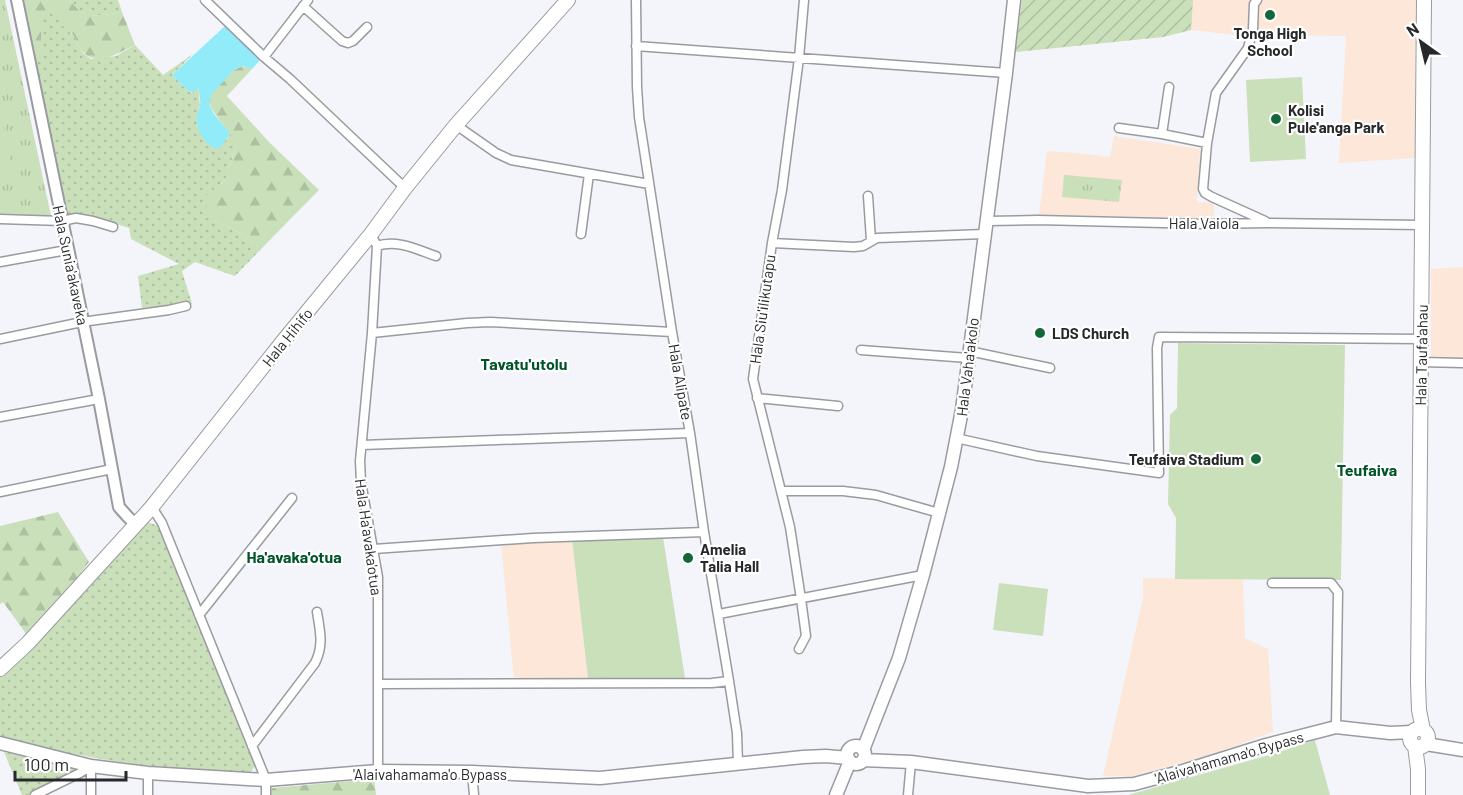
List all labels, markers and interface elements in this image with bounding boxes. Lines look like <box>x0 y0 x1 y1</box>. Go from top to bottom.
marker: Tonga High School <box>1263 8 1277 22</box>
north arrow <box>1391 12 1451 72</box>
text: N <box>1403 18 1422 40</box>
place label: Tonga High School <box>1233 24 1307 59</box>
place label: Kolisi Pule'anga Park <box>1288 101 1385 136</box>
marker: Kolisi Pule'anga Park <box>1269 112 1283 126</box>
street label: Hala Sunia'akaveka <box>50 203 92 327</box>
street label: Hala Vaiola <box>1169 214 1239 232</box>
street label: Hala Siu'ilikutapu <box>745 253 779 365</box>
street label: Hala Hihifo <box>258 304 316 370</box>
street label: Hala Taufa'ahau <box>1411 304 1431 406</box>
street label: Hala Vaha'akolo <box>952 317 982 417</box>
place label: LDS Church <box>1052 324 1129 342</box>
marker: LDS Church <box>1033 326 1047 340</box>
street label: Hala Alipate <box>665 342 697 422</box>
district label: Tavatu'utolu <box>481 354 567 373</box>
place label: Teufaiva Stadium <box>1129 450 1244 468</box>
marker: Teufaiva Stadium <box>1249 452 1263 466</box>
district label: Teufaiva <box>1337 460 1397 479</box>
street label: Hala Ha'avaka'otua <box>352 477 386 597</box>
place label: Amelia Talia Hall <box>700 540 759 575</box>
district label: Ha'avaka'otua <box>246 547 342 566</box>
marker: Amelia Talia Hall <box>681 551 695 565</box>
street label: 'Alaivahamama'o Bypass <box>1152 727 1306 787</box>
scale bar <box>15 744 126 782</box>
text: 100 m <box>24 753 69 775</box>
street label: 'Alaivahamama'o Bypass <box>353 765 507 783</box>

